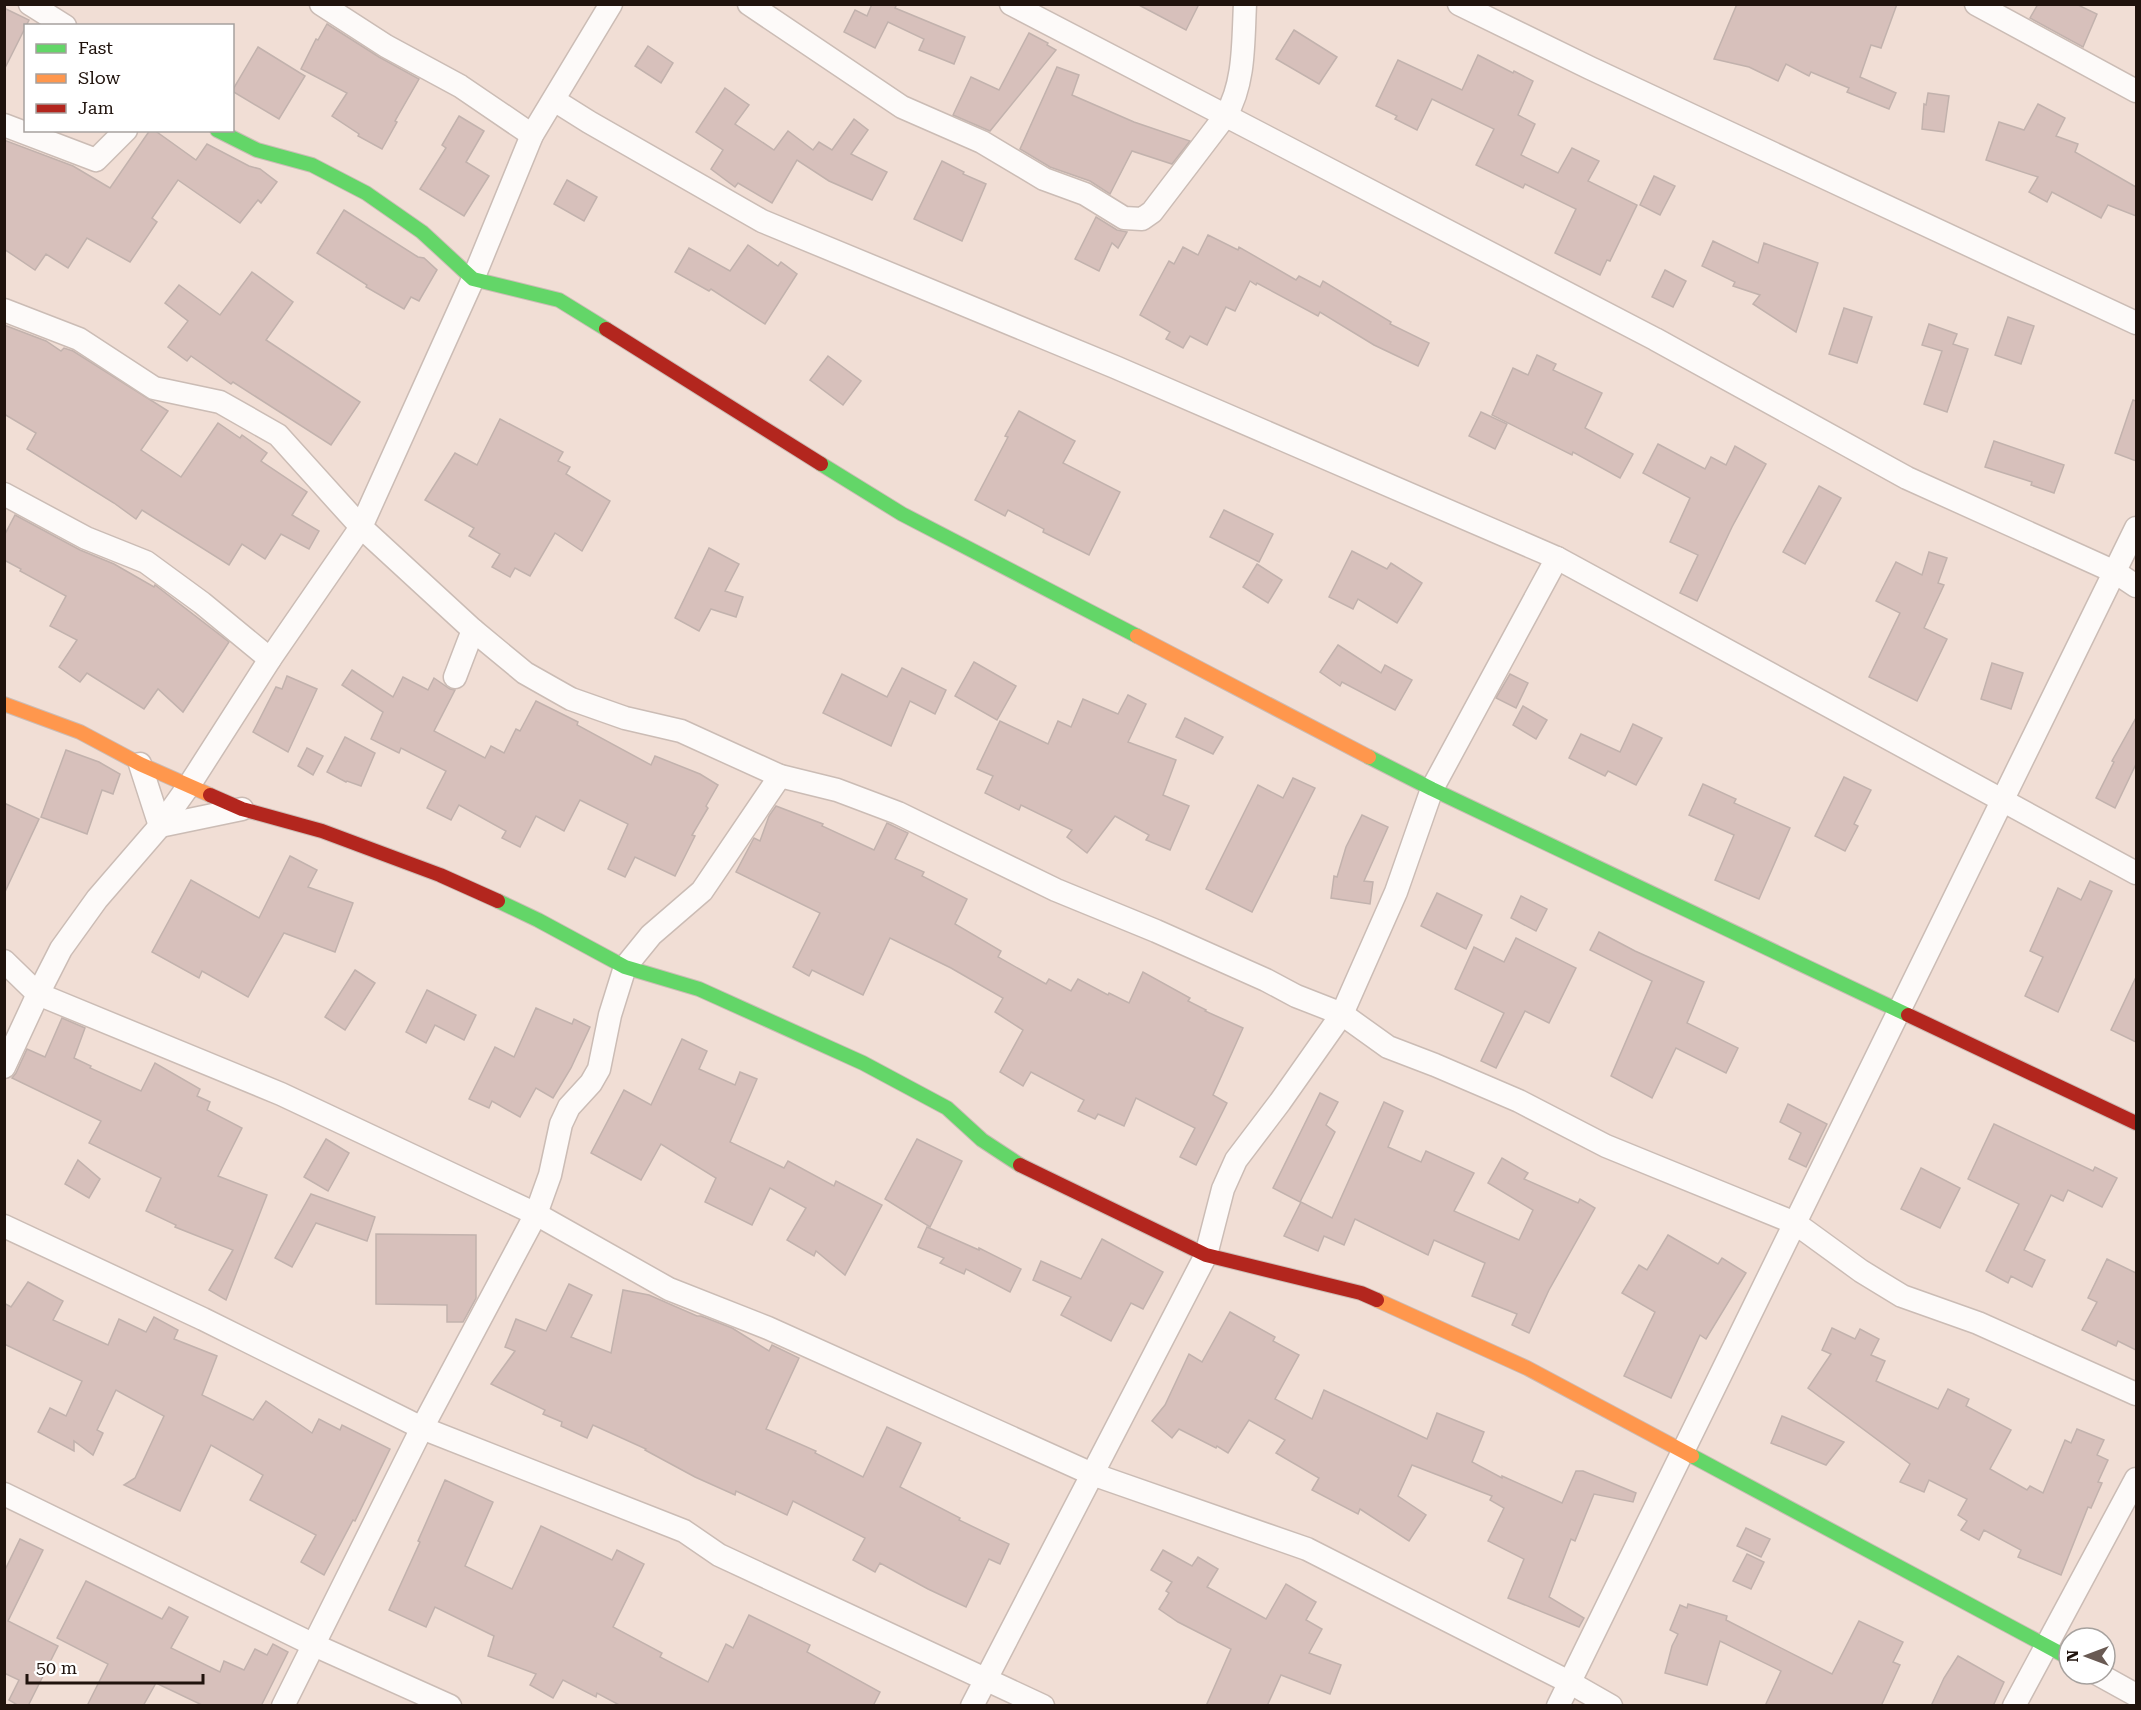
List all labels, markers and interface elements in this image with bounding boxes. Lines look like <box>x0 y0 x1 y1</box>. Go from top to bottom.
legend <box>24 24 234 132</box>
text: Fast <box>78 37 113 58</box>
text: Slow <box>78 67 120 88</box>
text: Jam <box>78 97 114 118</box>
north arrow <box>2057 1626 2117 1686</box>
scale bar <box>27 1647 202 1685</box>
text: N <box>2063 1650 2082 1662</box>
text: 50 m <box>36 1657 77 1678</box>

